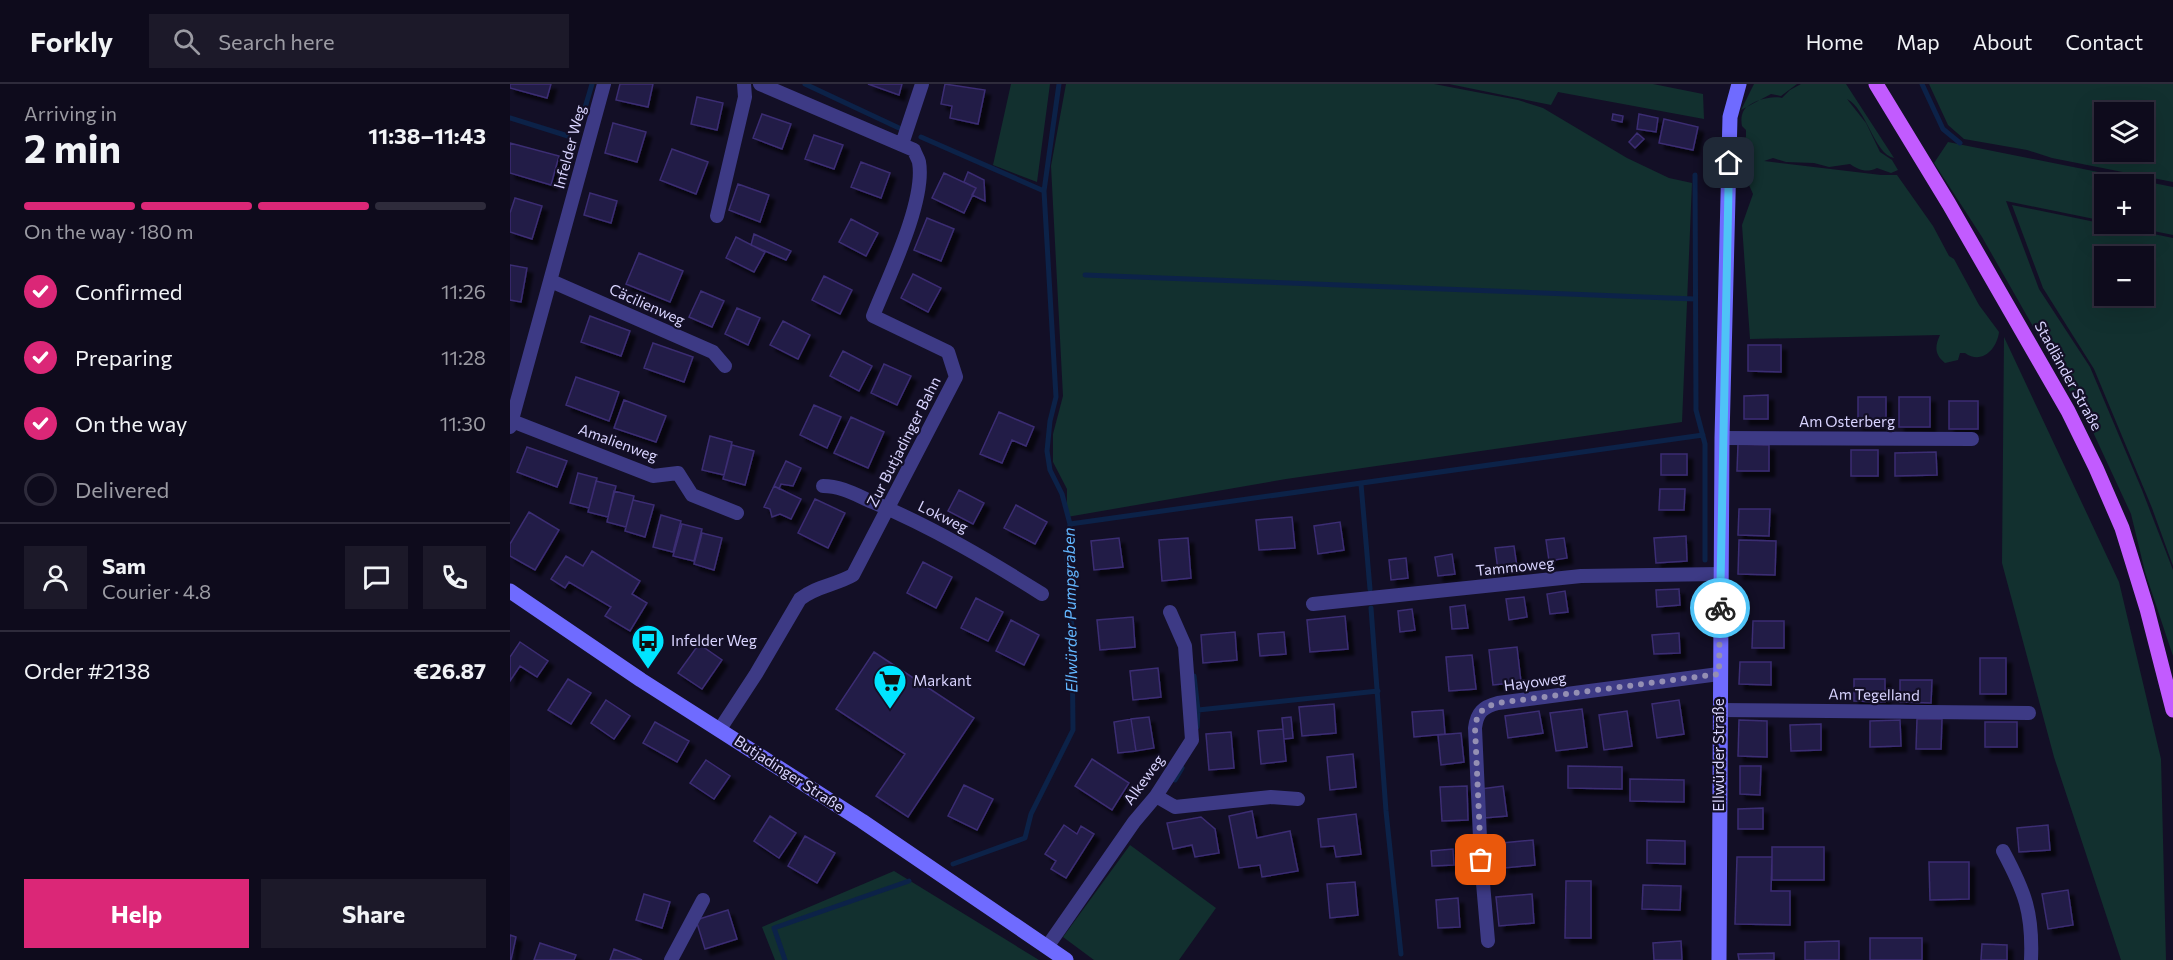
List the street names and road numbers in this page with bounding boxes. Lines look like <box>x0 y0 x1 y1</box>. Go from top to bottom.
street label: Infelder Weg <box>549 103 589 191</box>
street label: Cäcilienweg <box>607 279 688 329</box>
street label: Stadländer Straße <box>2031 318 2106 433</box>
street label: Zur Butjadinger Bahn <box>862 373 944 510</box>
street label: Am Osterberg <box>1799 412 1895 430</box>
street label: Amalienweg <box>576 419 660 465</box>
street label: Lokweg <box>915 496 971 536</box>
street label: Tammoweg <box>1475 553 1555 579</box>
street label: Hayoweg <box>1502 668 1567 694</box>
street label: Am Tegelland <box>1828 684 1920 704</box>
street label: Ellwürder Straße <box>1709 698 1727 812</box>
street label: Butjadinger Straße <box>731 731 848 815</box>
street label: Alkeweg <box>1119 751 1167 808</box>

